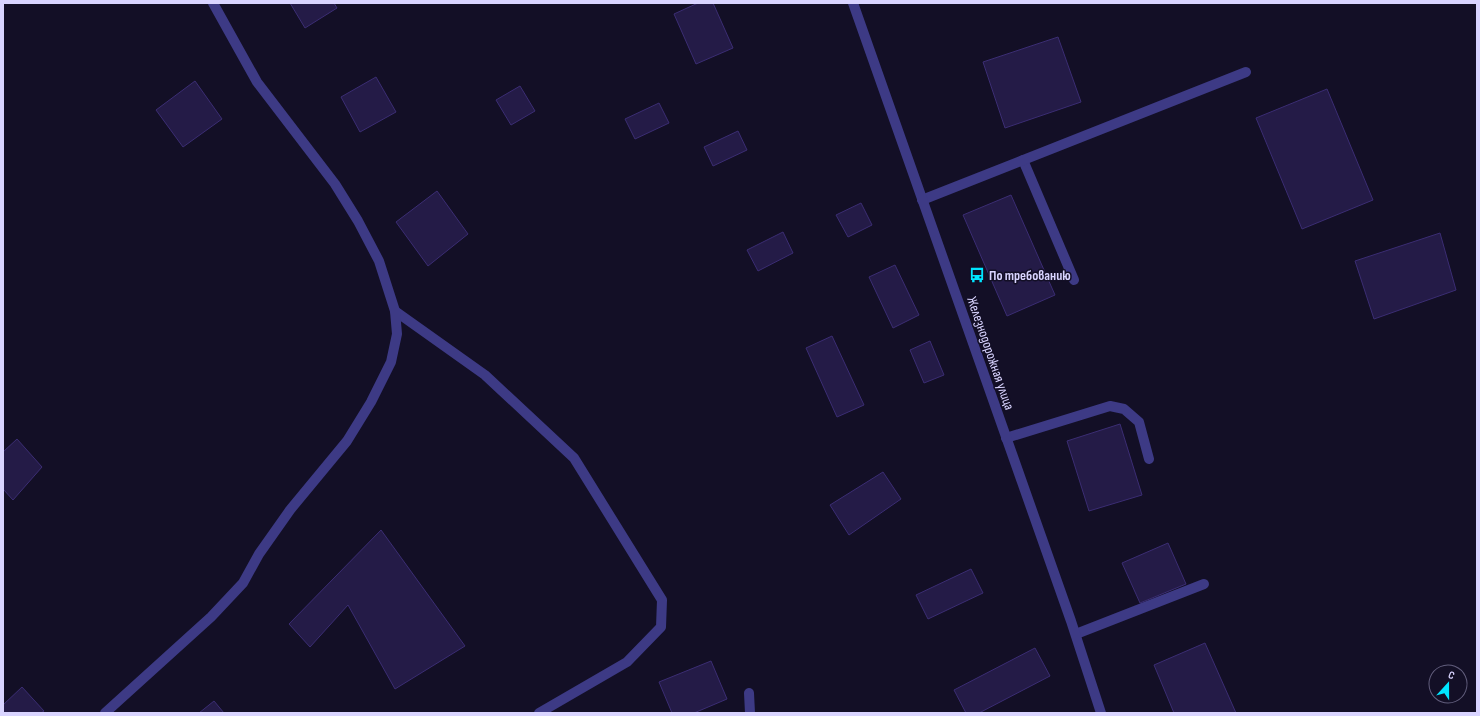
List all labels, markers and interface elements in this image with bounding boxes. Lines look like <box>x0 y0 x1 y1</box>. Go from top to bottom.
bus stop icon: По требованию <box>968 266 986 284</box>
place label: По требованию <box>989 267 1071 284</box>
street label: Железнодорожная улица <box>963 294 1018 412</box>
north arrow <box>1428 664 1468 704</box>
text: С <box>1446 668 1457 682</box>

